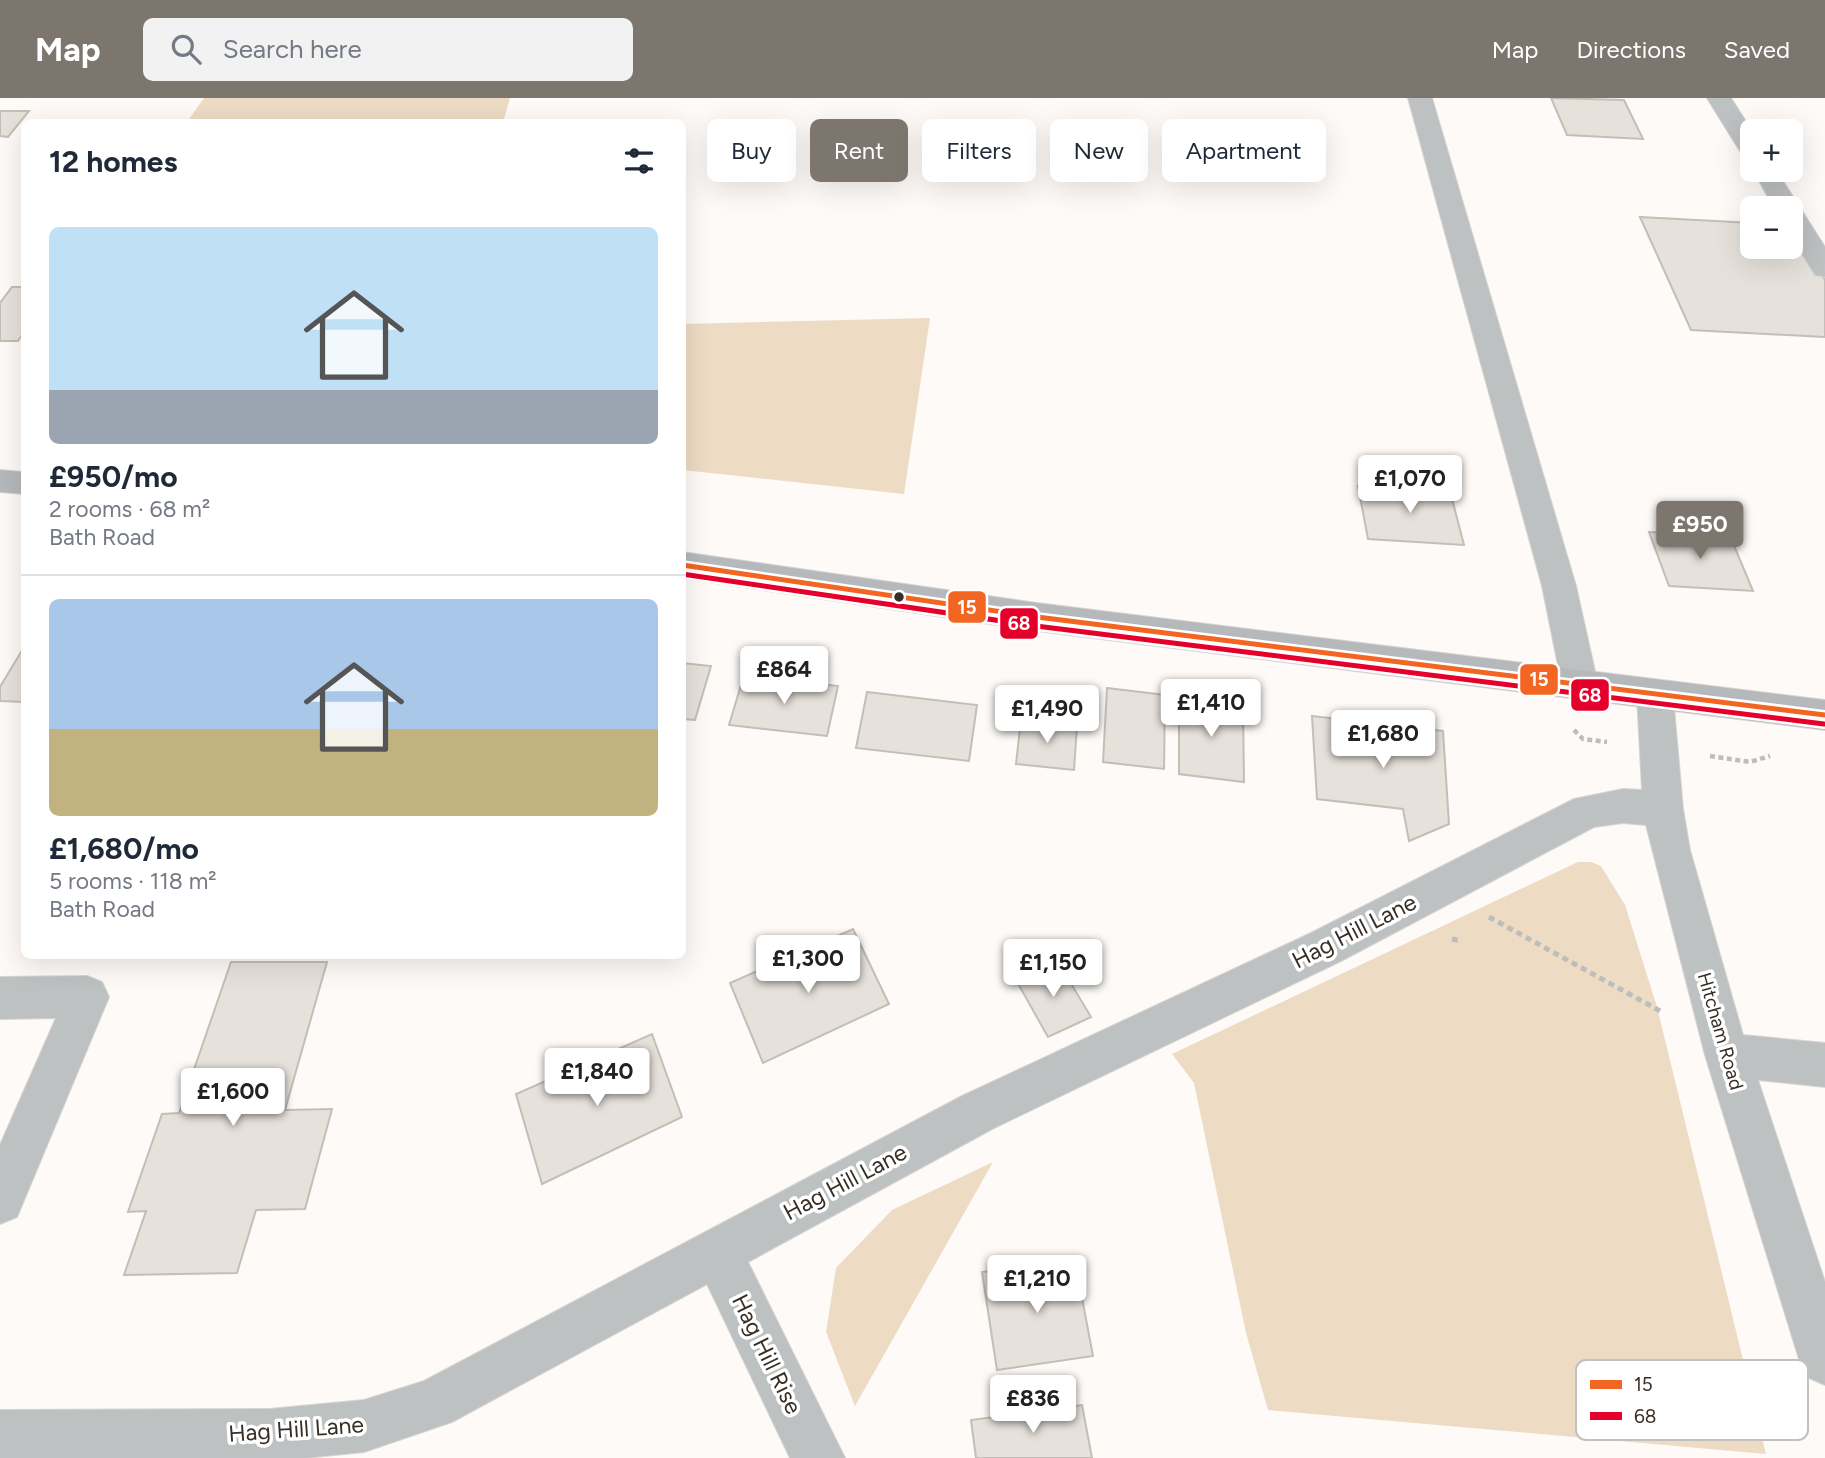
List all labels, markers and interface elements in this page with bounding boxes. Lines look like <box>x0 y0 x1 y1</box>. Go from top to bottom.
search box <box>143 18 633 81</box>
text: Map <box>35 30 101 69</box>
icon: search <box>167 30 205 68</box>
text: Search here <box>223 33 362 65</box>
text: Map <box>1492 35 1538 64</box>
text: Directions <box>1576 35 1686 64</box>
text: Saved <box>1724 35 1790 64</box>
chip: Buy <box>707 119 796 182</box>
chip: Rent <box>810 119 908 182</box>
chip: Filters <box>922 119 1036 182</box>
chip: New <box>1050 119 1148 182</box>
chip: Apartment <box>1162 119 1326 182</box>
map controls <box>1740 119 1803 259</box>
button: + <box>1740 119 1803 182</box>
icon: filters <box>620 142 658 180</box>
text: 12 homes <box>49 143 177 180</box>
button: − <box>1740 196 1803 259</box>
icon: home <box>291 272 417 398</box>
pin: £1,070 <box>1353 456 1467 515</box>
text: £950/mo <box>49 458 178 495</box>
text: £1,070 <box>1374 464 1446 492</box>
text: 2 rooms · 68 m² <box>49 495 210 523</box>
pin: £950 <box>1659 502 1741 561</box>
text: £950 <box>1672 510 1728 538</box>
text: Bath Road <box>49 523 155 551</box>
unlabelled marker <box>892 590 906 604</box>
line badge: 15 <box>947 590 987 624</box>
text: 15 <box>957 596 977 619</box>
line badge: 68 <box>999 607 1039 640</box>
text: 68 <box>1008 612 1030 635</box>
icon: home <box>291 644 417 770</box>
pin: £864 <box>743 646 825 706</box>
text: £864 <box>756 655 812 683</box>
line badge: 15 <box>1519 663 1559 696</box>
text: 15 <box>1529 668 1549 691</box>
line badge: 68 <box>1570 678 1610 712</box>
pin: £1,410 <box>1154 680 1268 739</box>
text: 68 <box>1579 684 1601 707</box>
pin: £1,490 <box>990 686 1104 745</box>
text: £1,410 <box>1177 688 1245 716</box>
text: £1,490 <box>1011 694 1083 722</box>
pin: £1,680 <box>1326 710 1440 770</box>
text: £1,680 <box>1347 719 1419 747</box>
text: £1,680/mo <box>49 830 199 867</box>
text: 5 rooms · 118 m² <box>49 867 217 895</box>
street label: Hag Hill Lane <box>1287 888 1421 974</box>
text: Bath Road <box>49 895 155 923</box>
pin: £1,300 <box>751 936 865 995</box>
pin: £1,150 <box>996 940 1110 999</box>
text: £1,300 <box>772 944 844 972</box>
text: £1,150 <box>1019 948 1087 976</box>
street label: Hitcham Road <box>1693 970 1748 1092</box>
pin: £1,840 <box>540 1048 654 1108</box>
text: £1,840 <box>561 1057 633 1085</box>
pin: £1,600 <box>176 1068 290 1128</box>
text: £1,600 <box>197 1077 269 1105</box>
street label: Hag Hill Lane <box>779 1138 911 1226</box>
pin: £1,210 <box>980 1256 1094 1315</box>
text: £1,210 <box>1003 1264 1071 1292</box>
street label: Hag Hill Rise <box>726 1290 808 1418</box>
legend <box>1576 1360 1808 1440</box>
text: 15 <box>1634 1373 1653 1396</box>
pin: £836 <box>992 1376 1074 1435</box>
text: £836 <box>1006 1384 1060 1412</box>
text: 68 <box>1634 1405 1656 1428</box>
street label: Hag Hill Lane <box>227 1410 365 1448</box>

